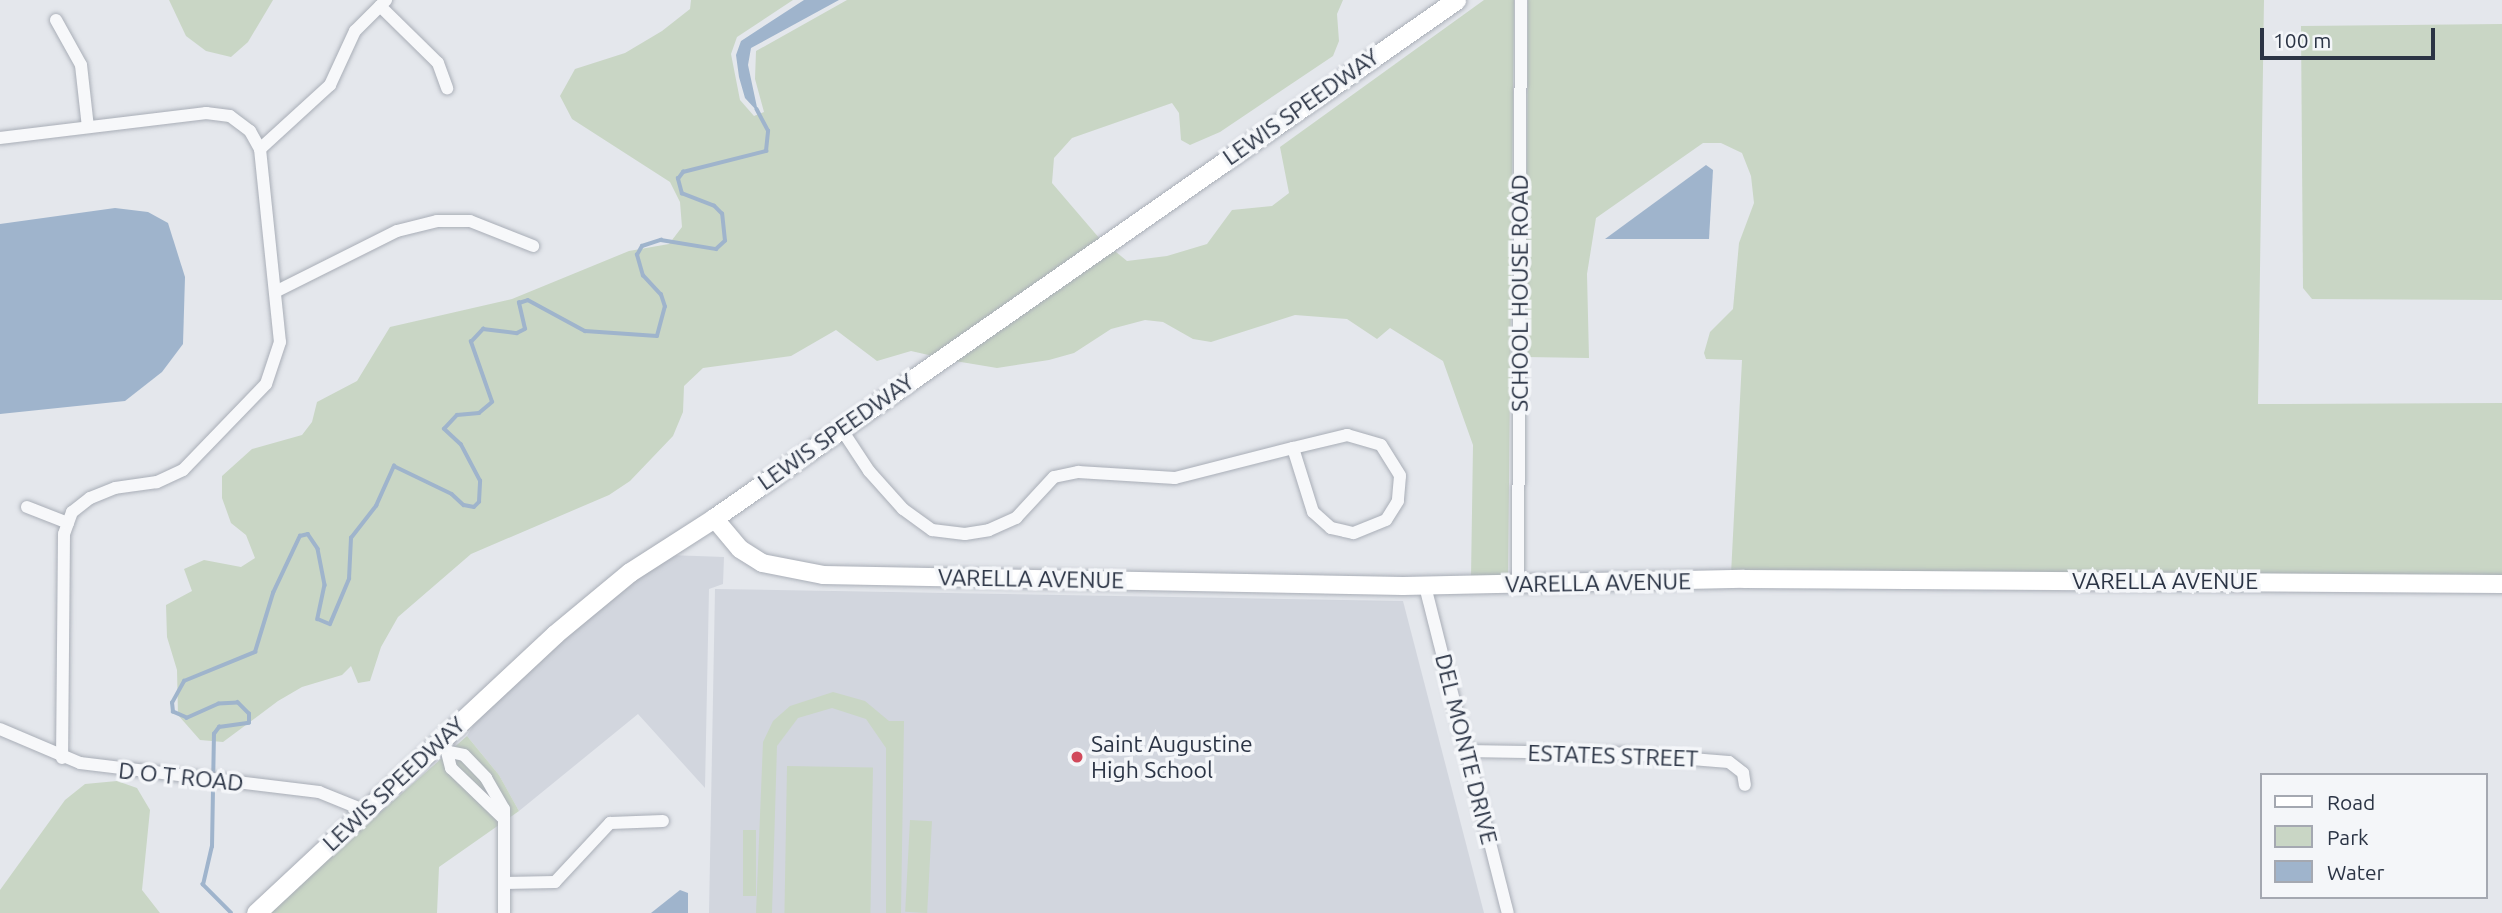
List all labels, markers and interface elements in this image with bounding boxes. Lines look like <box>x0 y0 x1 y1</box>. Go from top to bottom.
scale bar <box>2264 14 2439 58</box>
text: 100 m <box>2273 28 2331 52</box>
street label: LEWIS SPEEDWAY <box>1218 43 1384 171</box>
street label: SCHOOL HOUSE ROAD <box>1506 174 1534 412</box>
street label: LEWIS SPEEDWAY <box>753 368 919 496</box>
street label: VARELLA AVENUE <box>938 564 1124 594</box>
street label: VARELLA AVENUE <box>2072 567 2258 595</box>
street label: VARELLA AVENUE <box>1505 568 1691 598</box>
street label: DEL MONTE DRIVE <box>1429 651 1503 847</box>
street label: LEWIS SPEEDWAY <box>317 711 471 857</box>
place label: Saint Augustine High School <box>1091 730 1253 784</box>
street label: ESTATES STREET <box>1527 739 1699 773</box>
marker: Saint Augustine High School <box>1069 749 1085 765</box>
street label: D O T ROAD <box>117 757 245 797</box>
legend <box>2260 773 2488 899</box>
text: Road <box>2327 790 2375 814</box>
text: Park <box>2327 825 2369 849</box>
text: Water <box>2327 860 2385 884</box>

